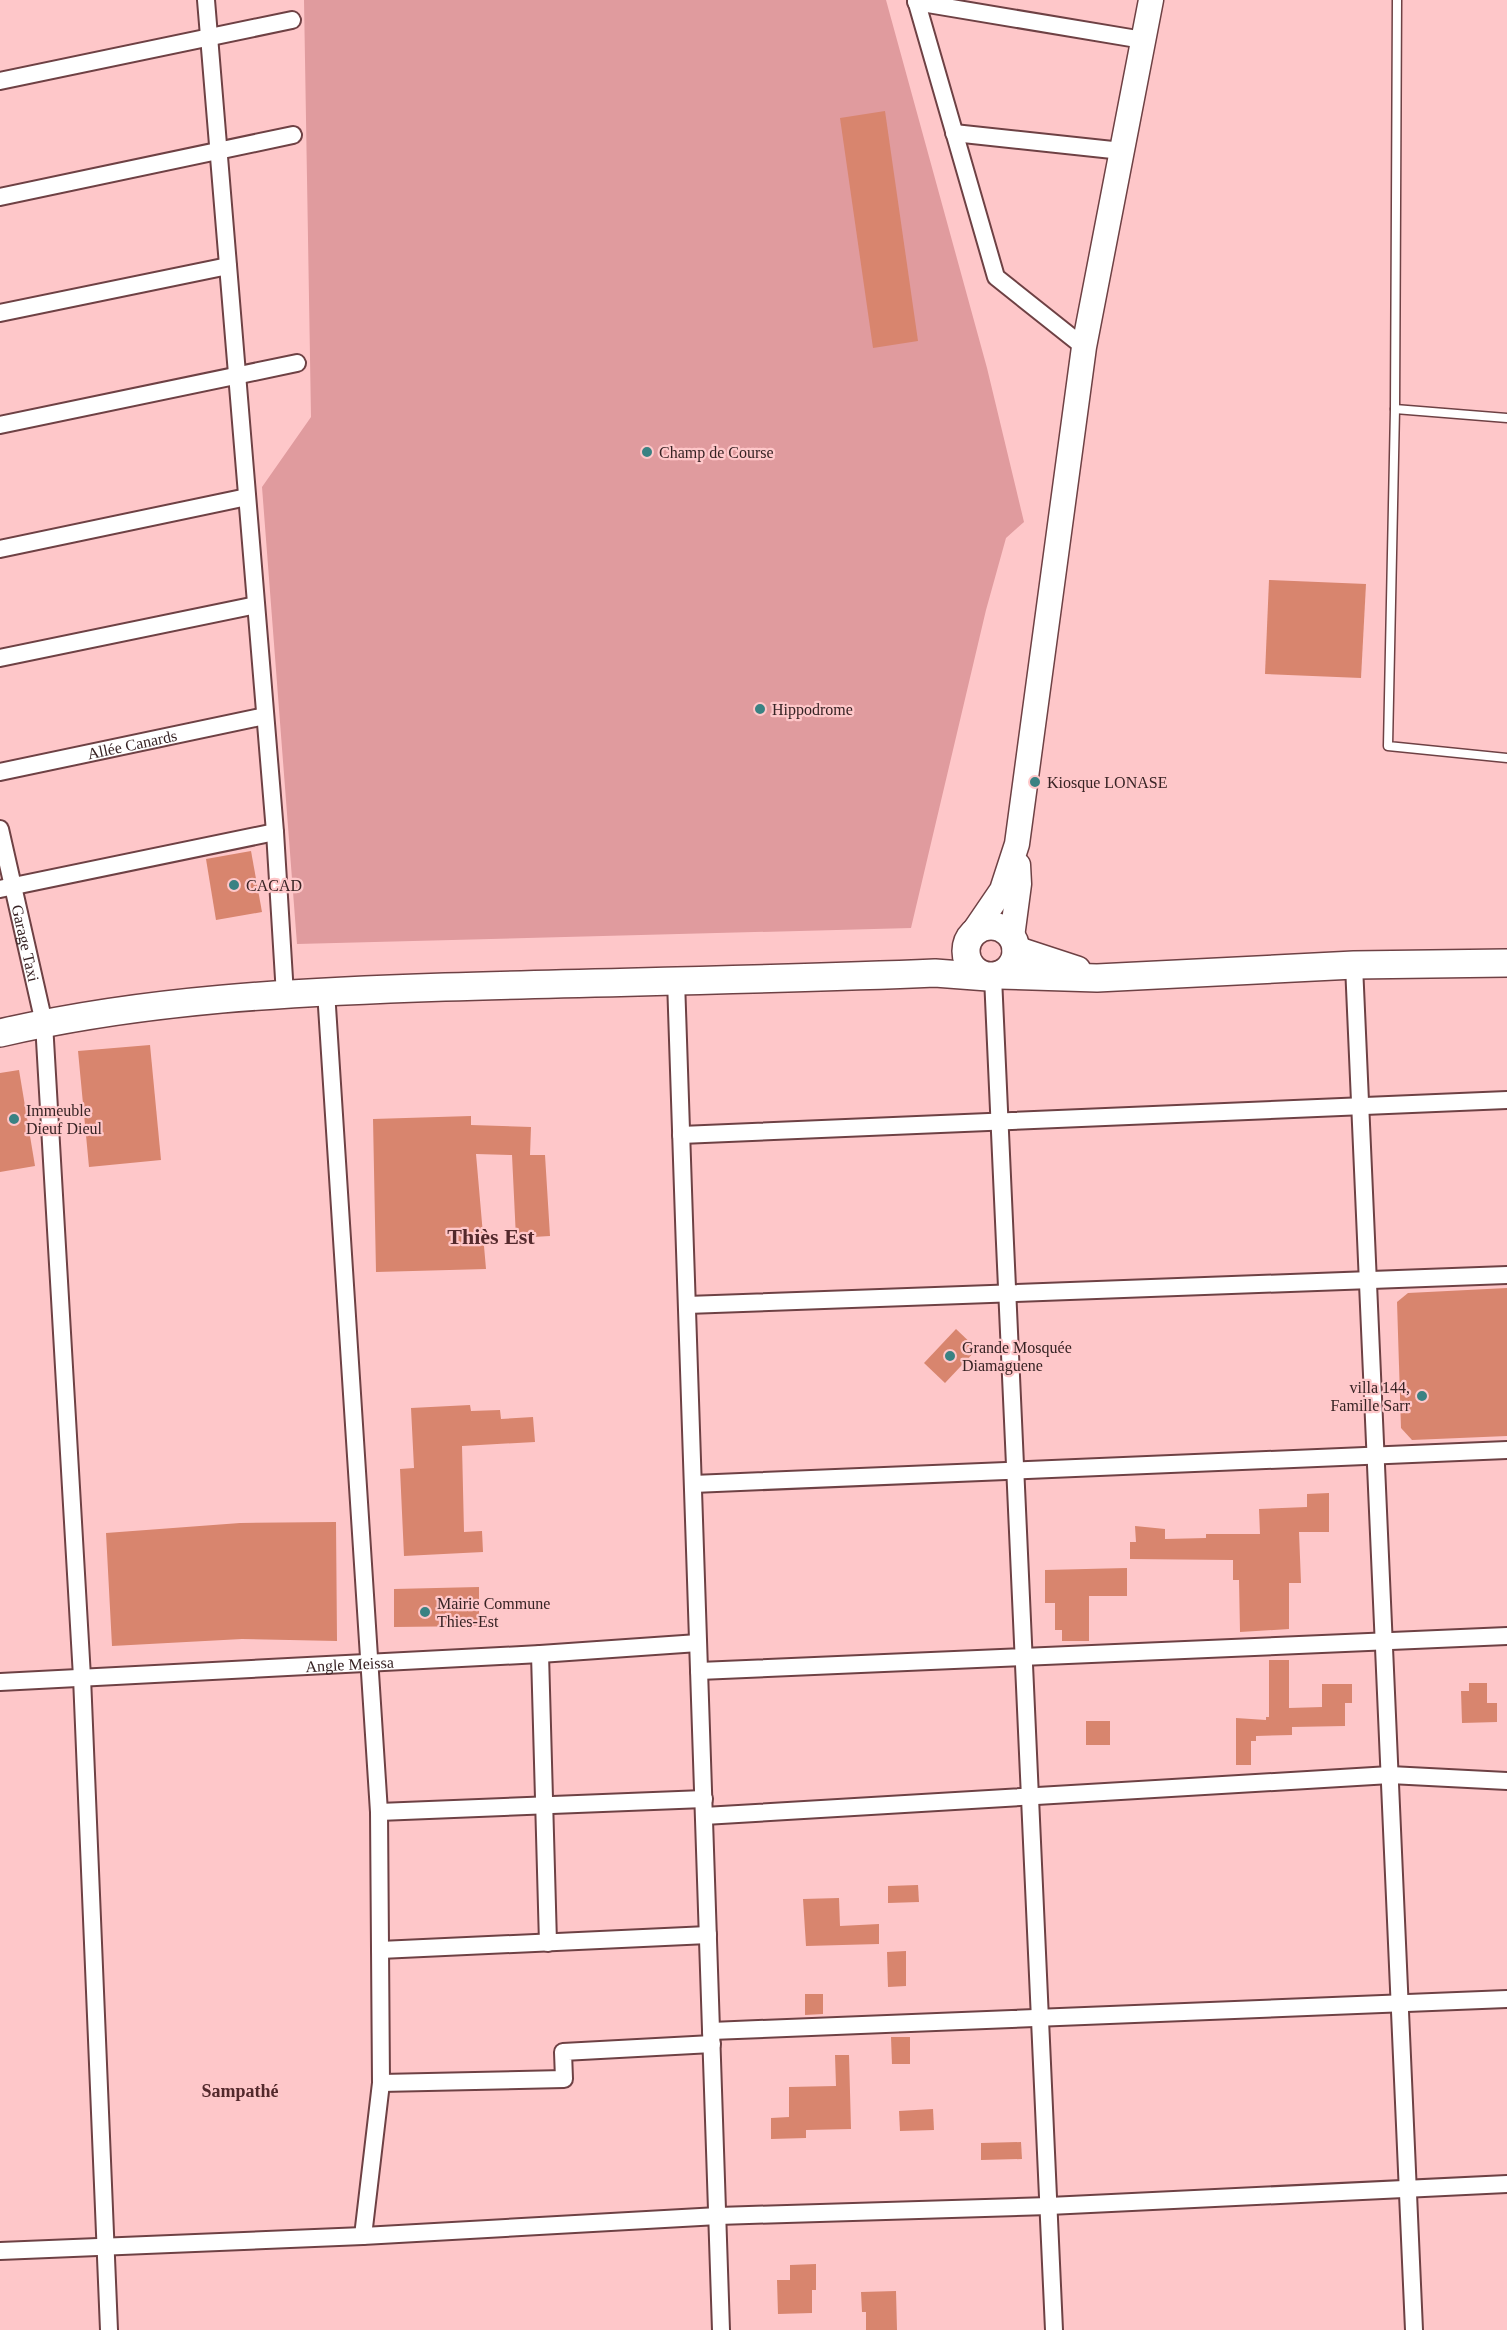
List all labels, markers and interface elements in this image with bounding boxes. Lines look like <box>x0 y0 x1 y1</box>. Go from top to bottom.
place label: Champ de Course <box>659 444 774 462</box>
marker: Champ de Course <box>640 445 654 459</box>
place label: Hippodrome <box>772 701 853 719</box>
marker: Hippodrome <box>753 702 767 716</box>
street label: Allée Canards <box>86 726 178 762</box>
place label: Kiosque LONASE <box>1047 774 1167 792</box>
marker: Kiosque LONASE <box>1028 775 1042 789</box>
place label: CACAD <box>246 877 302 894</box>
marker: CACAD <box>227 878 241 892</box>
street label: Garage Taxi <box>9 903 43 984</box>
place label: Immeuble Dieuf Dieul <box>26 1102 103 1137</box>
marker: Immeuble Dieuf Dieul <box>7 1112 21 1126</box>
district label: Thiès Est <box>447 1224 535 1249</box>
place label: Grande Mosquée Diamaguene <box>962 1339 1072 1375</box>
marker: Grande Mosquée Diamaguene <box>943 1349 957 1363</box>
place label: villa 144, Famille Sarr <box>1330 1379 1411 1414</box>
marker: villa 144, Famille Sarr <box>1415 1389 1429 1403</box>
place label: Mairie Commune Thies-Est <box>437 1595 550 1630</box>
marker: Mairie Commune Thies-Est <box>418 1605 432 1619</box>
street label: Angle Meissa <box>305 1653 394 1675</box>
district label: Sampathé <box>201 2081 279 2101</box>

